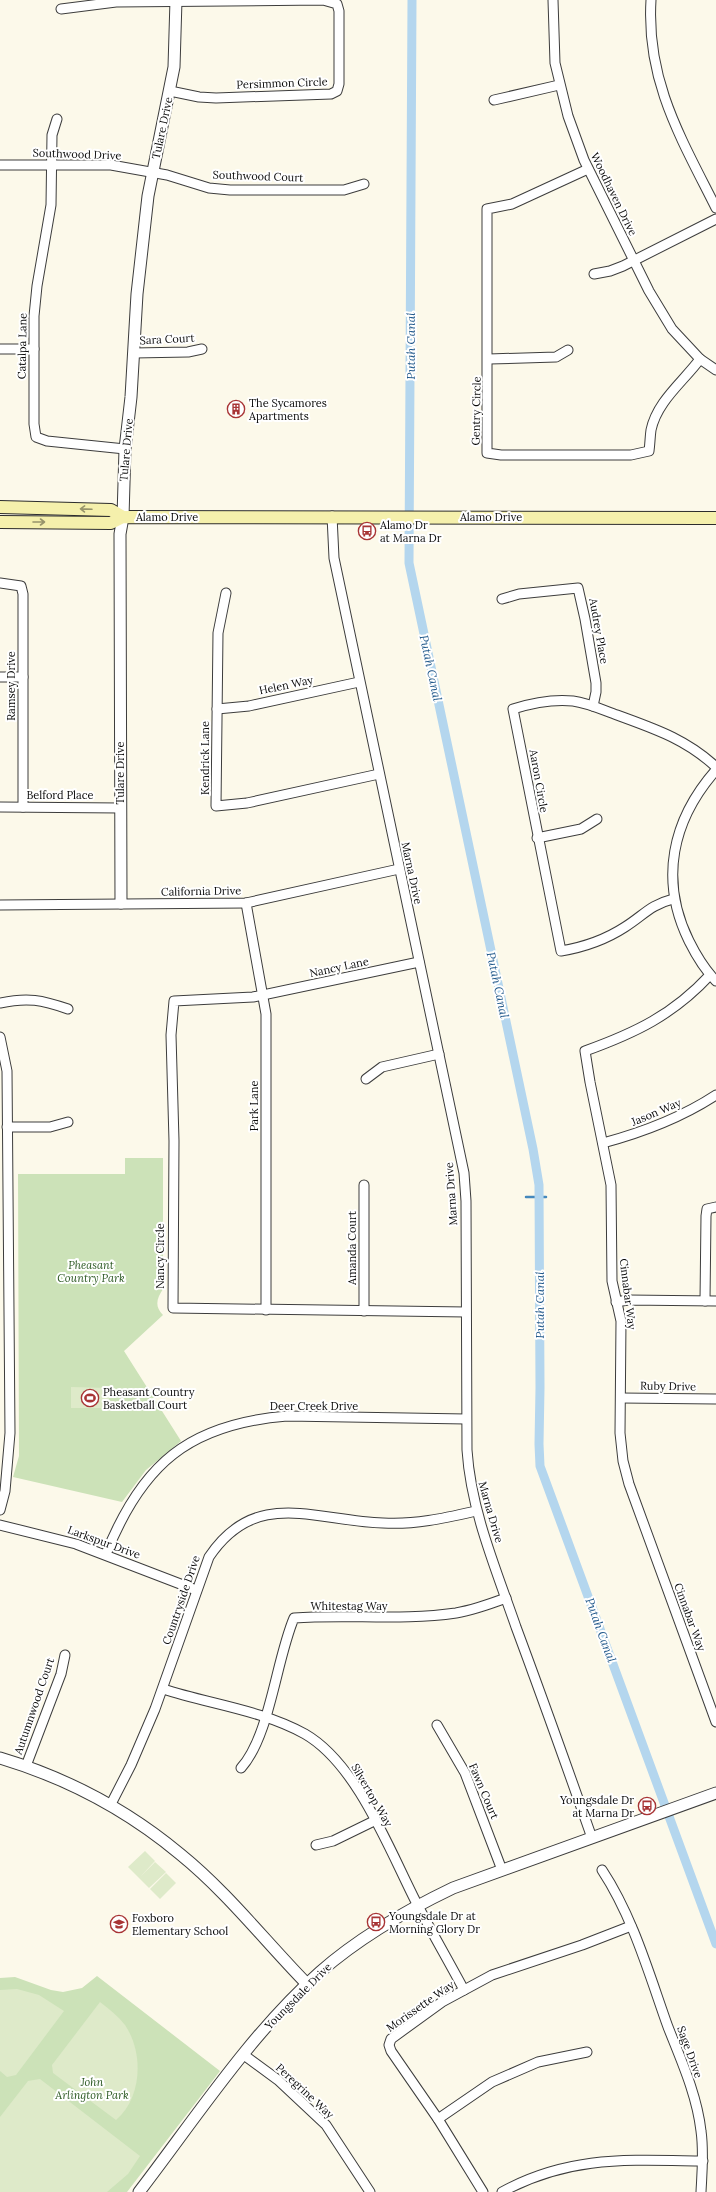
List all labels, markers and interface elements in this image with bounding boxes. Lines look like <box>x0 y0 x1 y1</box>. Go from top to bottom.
street label: Persimmon Circle <box>236 74 328 92</box>
street label: Tulare Drive <box>149 96 175 160</box>
street label: Southwood Drive <box>33 145 122 163</box>
street label: Woodhaven Drive <box>588 150 640 238</box>
street label: Southwood Court <box>212 167 304 185</box>
water label: Putah Canal <box>403 312 418 380</box>
street label: Catalpa Lane <box>14 313 30 379</box>
street label: Sara Court <box>139 331 196 347</box>
street label: Gentry Circle <box>468 376 484 446</box>
place label: The Sycamores Apartments <box>248 396 327 423</box>
building icon: The Sycamores Apartments <box>226 399 246 419</box>
street label: Tulare Drive <box>116 418 136 482</box>
one-way arrow <box>80 505 93 513</box>
street label: Alamo Drive <box>135 510 198 524</box>
street label: Alamo Drive <box>459 510 522 524</box>
one-way arrow <box>32 518 45 526</box>
place label: Alamo Dr at Marna Dr <box>379 518 442 545</box>
bus stop icon: Alamo Dr at Marna Dr <box>357 521 377 541</box>
street label: Audrey Place <box>586 596 612 665</box>
water label: Putah Canal <box>417 633 445 703</box>
street label: Ramsey Drive <box>4 651 18 721</box>
street label: Helen Way <box>258 672 314 698</box>
street label: Kendrick Lane <box>198 721 212 795</box>
street label: Tulare Drive <box>113 741 127 805</box>
street label: Aaron Circle <box>526 747 551 814</box>
street label: Belford Place <box>26 788 94 802</box>
street label: Marna Drive <box>399 841 425 905</box>
street label: California Drive <box>161 883 241 899</box>
water label: Putah Canal <box>484 950 512 1020</box>
street label: Nancy Lane <box>308 954 370 980</box>
street label: Park Lane <box>247 1081 261 1131</box>
street label: Jason Way <box>628 1095 683 1129</box>
street label: Marna Drive <box>442 1162 460 1226</box>
street label: Amanda Court <box>345 1210 359 1286</box>
street label: Nancy Circle <box>153 1223 167 1289</box>
park label: Pheasant Country Park <box>57 1258 125 1285</box>
street label: Cinnabar Way <box>617 1258 639 1330</box>
water label: Putah Canal <box>532 1271 547 1339</box>
street label: Ruby Drive <box>640 1379 696 1393</box>
place label: Pheasant Country Basketball Court <box>103 1385 195 1412</box>
sports icon: Pheasant Country Basketball Court <box>80 1388 100 1408</box>
street label: Deer Creek Drive <box>270 1399 358 1413</box>
street label: Marna Drive <box>476 1480 506 1544</box>
street label: Larkspur Drive <box>66 1522 142 1562</box>
street label: Countryside Drive <box>159 1554 203 1646</box>
street label: Cinnabar Way <box>671 1581 709 1653</box>
water label: Putah Canal <box>582 1596 620 1665</box>
street label: Whitestag Way <box>310 1599 388 1613</box>
street label: Autumnwood Court <box>11 1655 57 1757</box>
street label: Silvertop Way <box>348 1761 396 1829</box>
street label: Fawn Court <box>466 1761 502 1822</box>
place label: Youngsdale Dr at Marna Dr <box>559 1793 634 1820</box>
bus stop icon: Youngsdale Dr at Marna Dr <box>637 1796 657 1816</box>
place label: Youngsdale Dr at Morning Glory Dr <box>388 1909 480 1936</box>
place label: Foxboro Elementary School <box>132 1911 228 1938</box>
bus stop icon: Youngsdale Dr at Morning Glory Dr <box>366 1912 386 1932</box>
school or university icon: Foxboro Elementary School <box>109 1914 129 1934</box>
street label: Youngsdale Drive <box>261 1960 334 2033</box>
street label: Morissette Way <box>383 1977 457 2035</box>
street label: Sage Drive <box>674 2024 706 2080</box>
street label: Peregrine Way <box>273 2060 337 2122</box>
park label: John Arlington Park <box>54 2075 129 2102</box>

